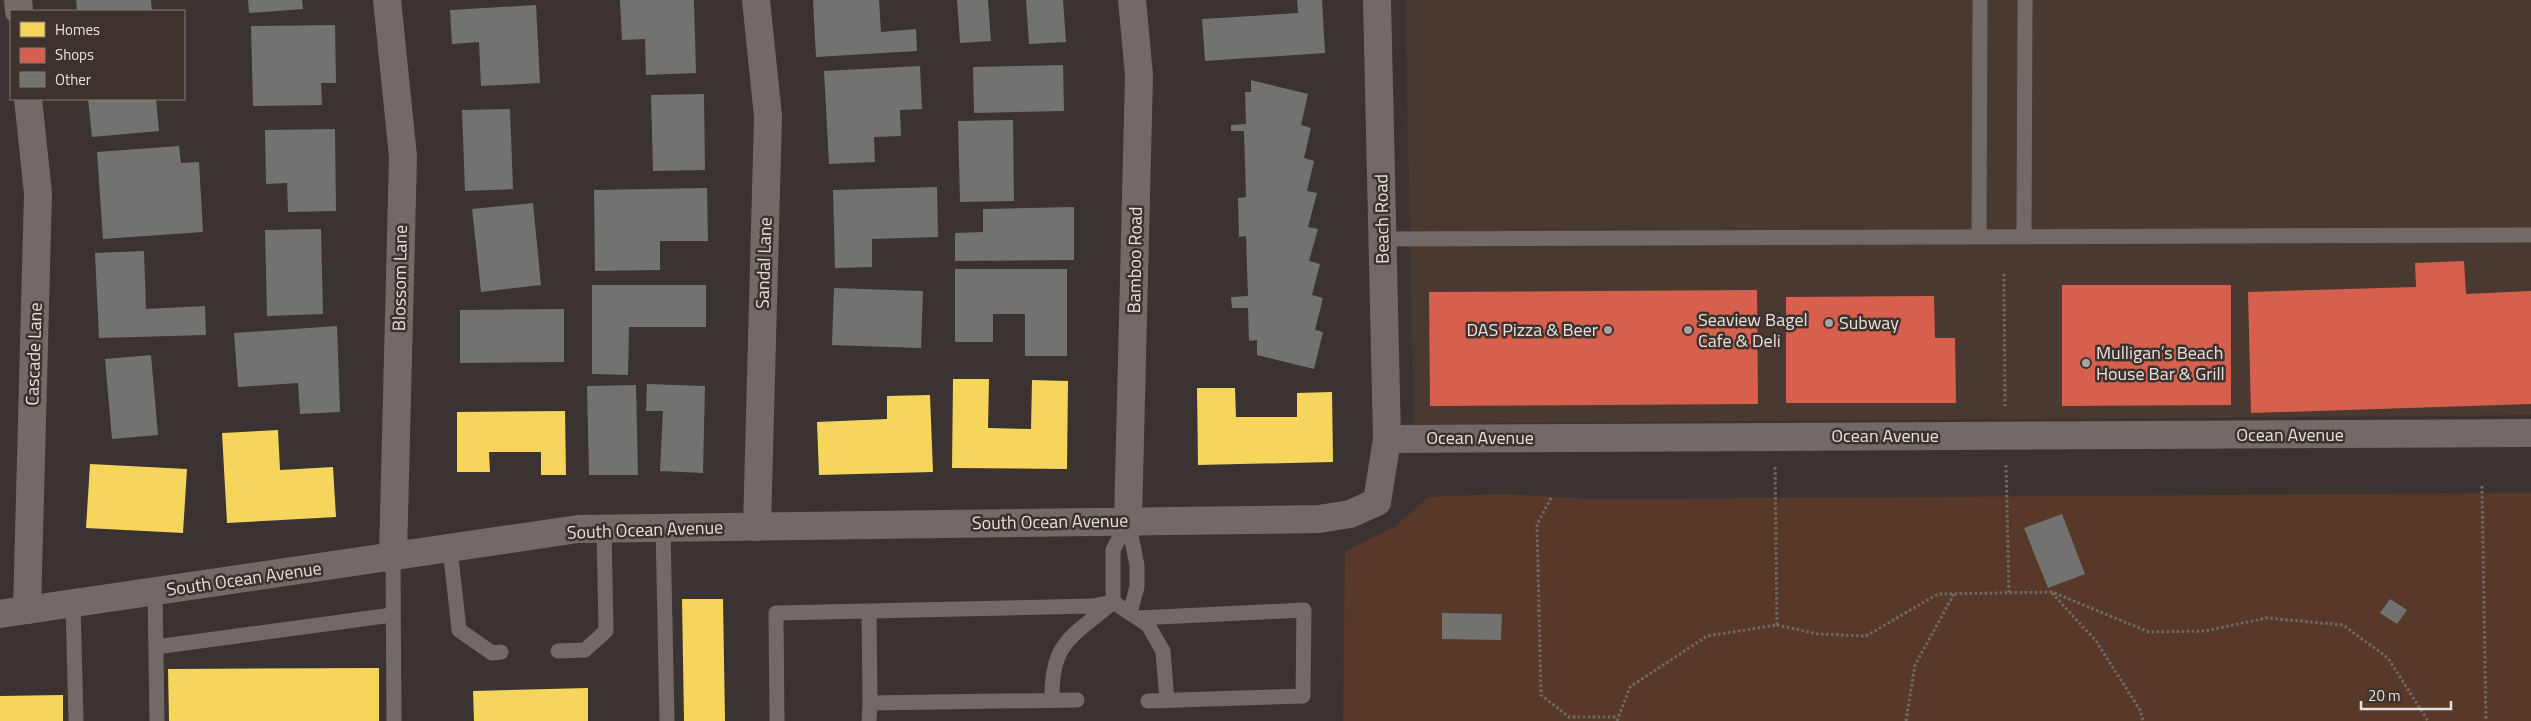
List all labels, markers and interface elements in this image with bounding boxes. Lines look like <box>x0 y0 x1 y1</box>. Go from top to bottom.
legend <box>10 10 185 100</box>
text: Homes <box>55 18 100 41</box>
text: Shops <box>55 43 94 66</box>
text: Other <box>55 68 91 91</box>
street label: Beach Road <box>1367 174 1396 264</box>
street label: Bamboo Road <box>1120 206 1149 314</box>
street label: Sandal Lane <box>748 217 779 309</box>
street label: Blossom Lane <box>385 225 414 331</box>
street label: Cascade Lane <box>18 302 49 406</box>
place label: Seaview Bagel Cafe & Deli <box>1698 306 1808 354</box>
place label: Subway <box>1839 309 1899 336</box>
place label: DAS Pizza & Beer <box>1467 316 1598 343</box>
marker: Subway <box>1823 317 1835 329</box>
marker: DAS Pizza & Beer <box>1602 324 1614 336</box>
marker: Seaview Bagel Cafe & Deli <box>1682 324 1694 336</box>
place label: Mulligan’s Beach House Bar & Grill <box>2096 339 2225 387</box>
marker: Mulligan’s Beach House Bar & Grill <box>2080 357 2092 369</box>
street label: Ocean Avenue <box>2236 421 2344 448</box>
street label: Ocean Avenue <box>1831 422 1939 449</box>
street label: Ocean Avenue <box>1426 424 1534 451</box>
street label: South Ocean Avenue <box>972 507 1128 536</box>
street label: South Ocean Avenue <box>566 513 724 546</box>
street label: South Ocean Avenue <box>165 554 323 603</box>
scale bar <box>2361 678 2451 710</box>
text: 20 m <box>2368 684 2401 707</box>

